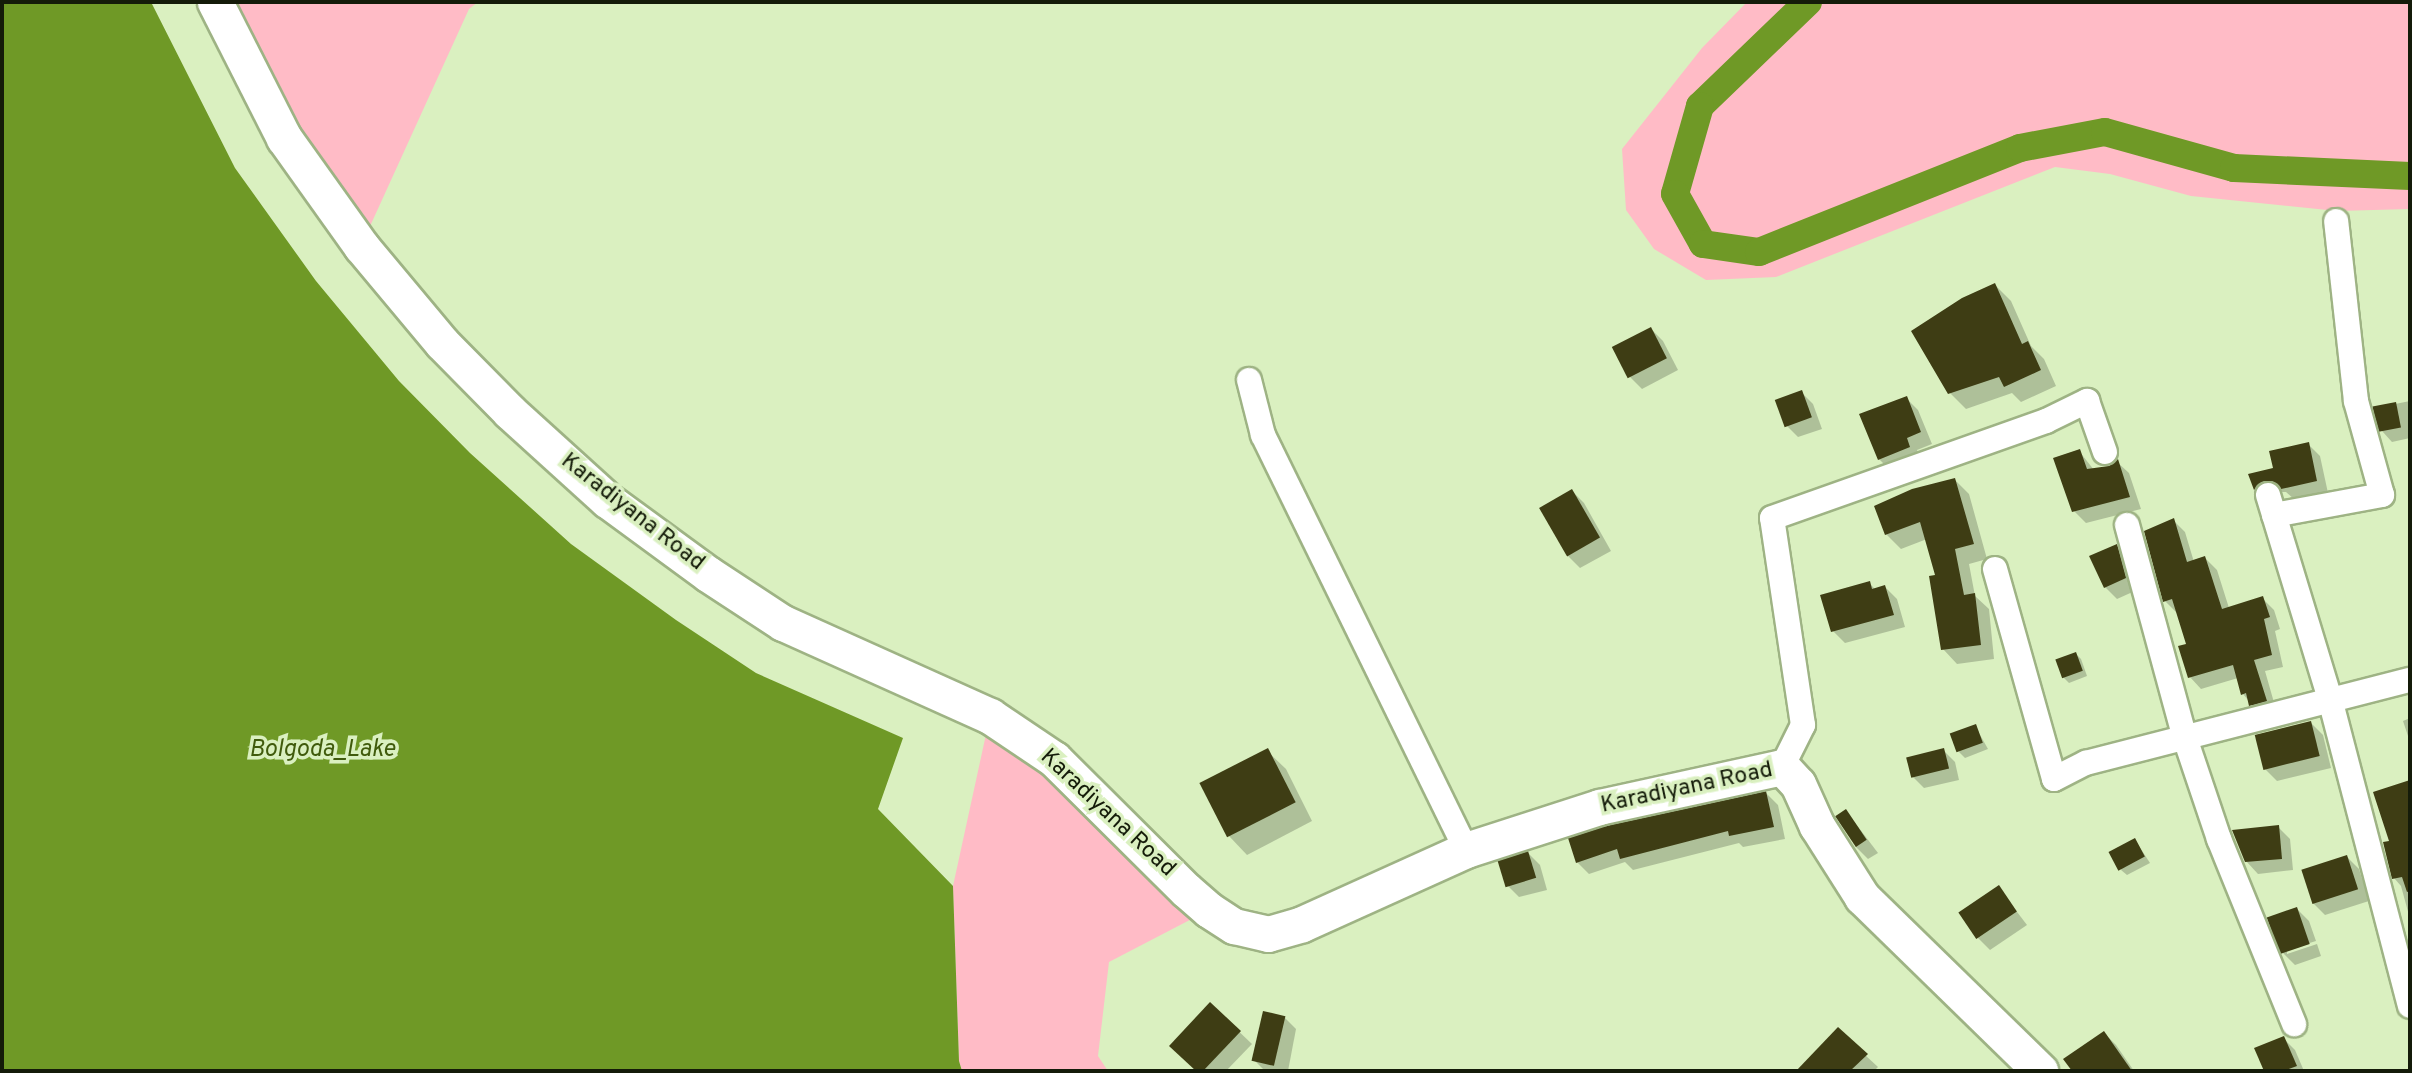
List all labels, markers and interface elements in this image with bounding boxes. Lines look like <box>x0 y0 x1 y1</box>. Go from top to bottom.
street label: Karadiyana Road <box>555 448 709 578</box>
water label: Bolgoda_Lake <box>249 737 395 765</box>
street label: Karadiyana Road <box>1034 744 1180 884</box>
street label: Karadiyana Road <box>1599 757 1775 821</box>

